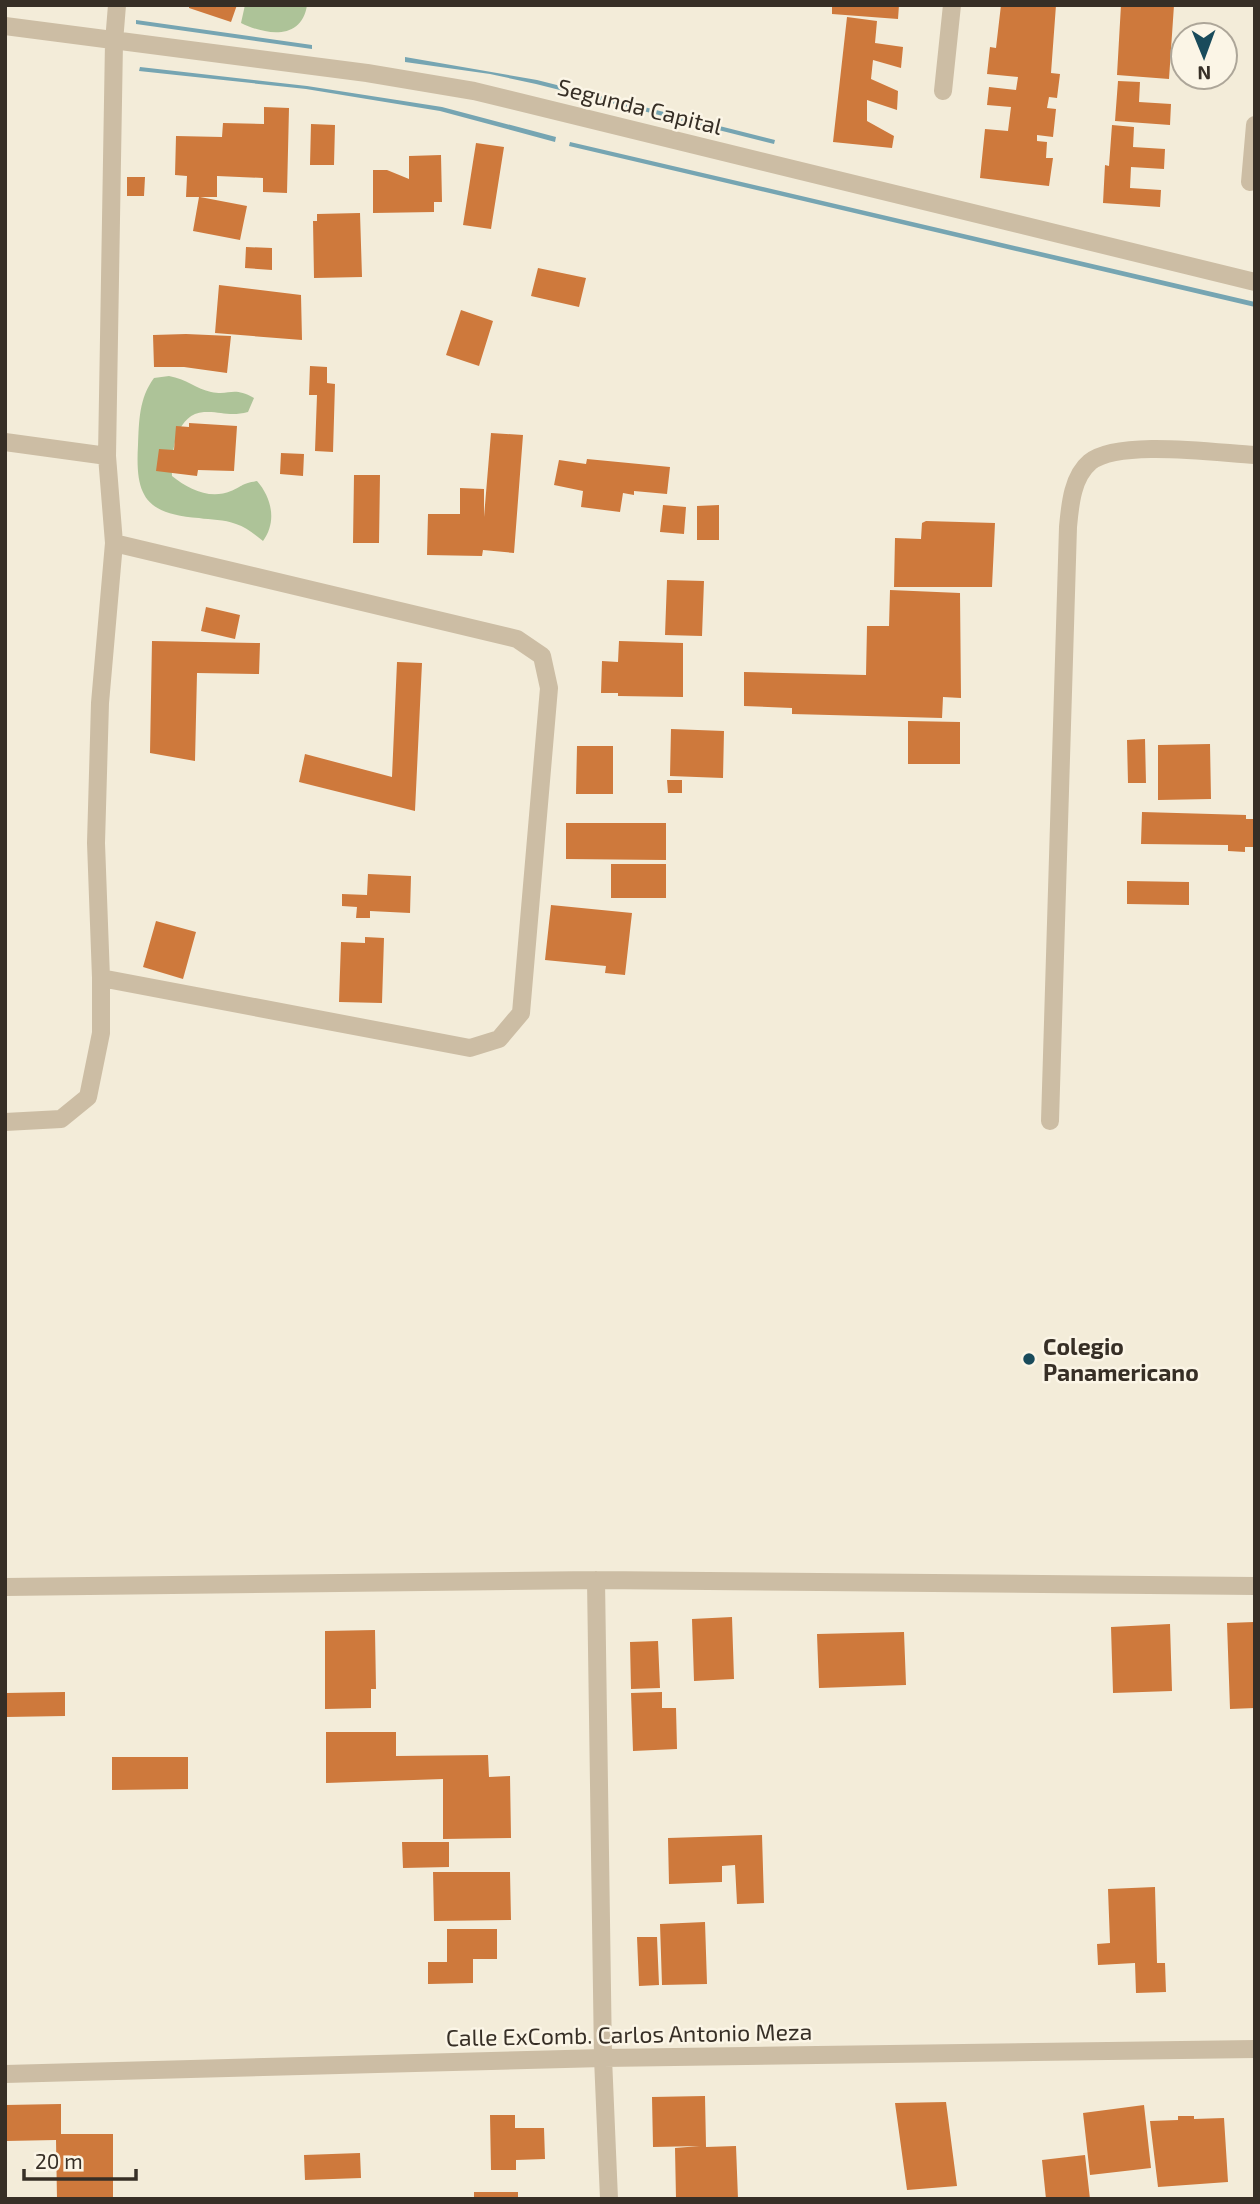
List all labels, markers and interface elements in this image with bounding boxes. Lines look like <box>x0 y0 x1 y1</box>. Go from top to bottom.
north arrow <box>1169 21 1239 91</box>
text: N <box>1197 62 1211 85</box>
street label: Segunda Capital <box>555 72 725 140</box>
place label: Colegio Panamericano <box>1043 1332 1199 1386</box>
marker: Colegio Panamericano <box>1021 1351 1037 1367</box>
street label: Calle ExComb. Carlos Antonio Meza <box>446 2017 812 2051</box>
scale bar <box>24 2138 136 2182</box>
text: 20 m <box>35 2148 83 2173</box>

